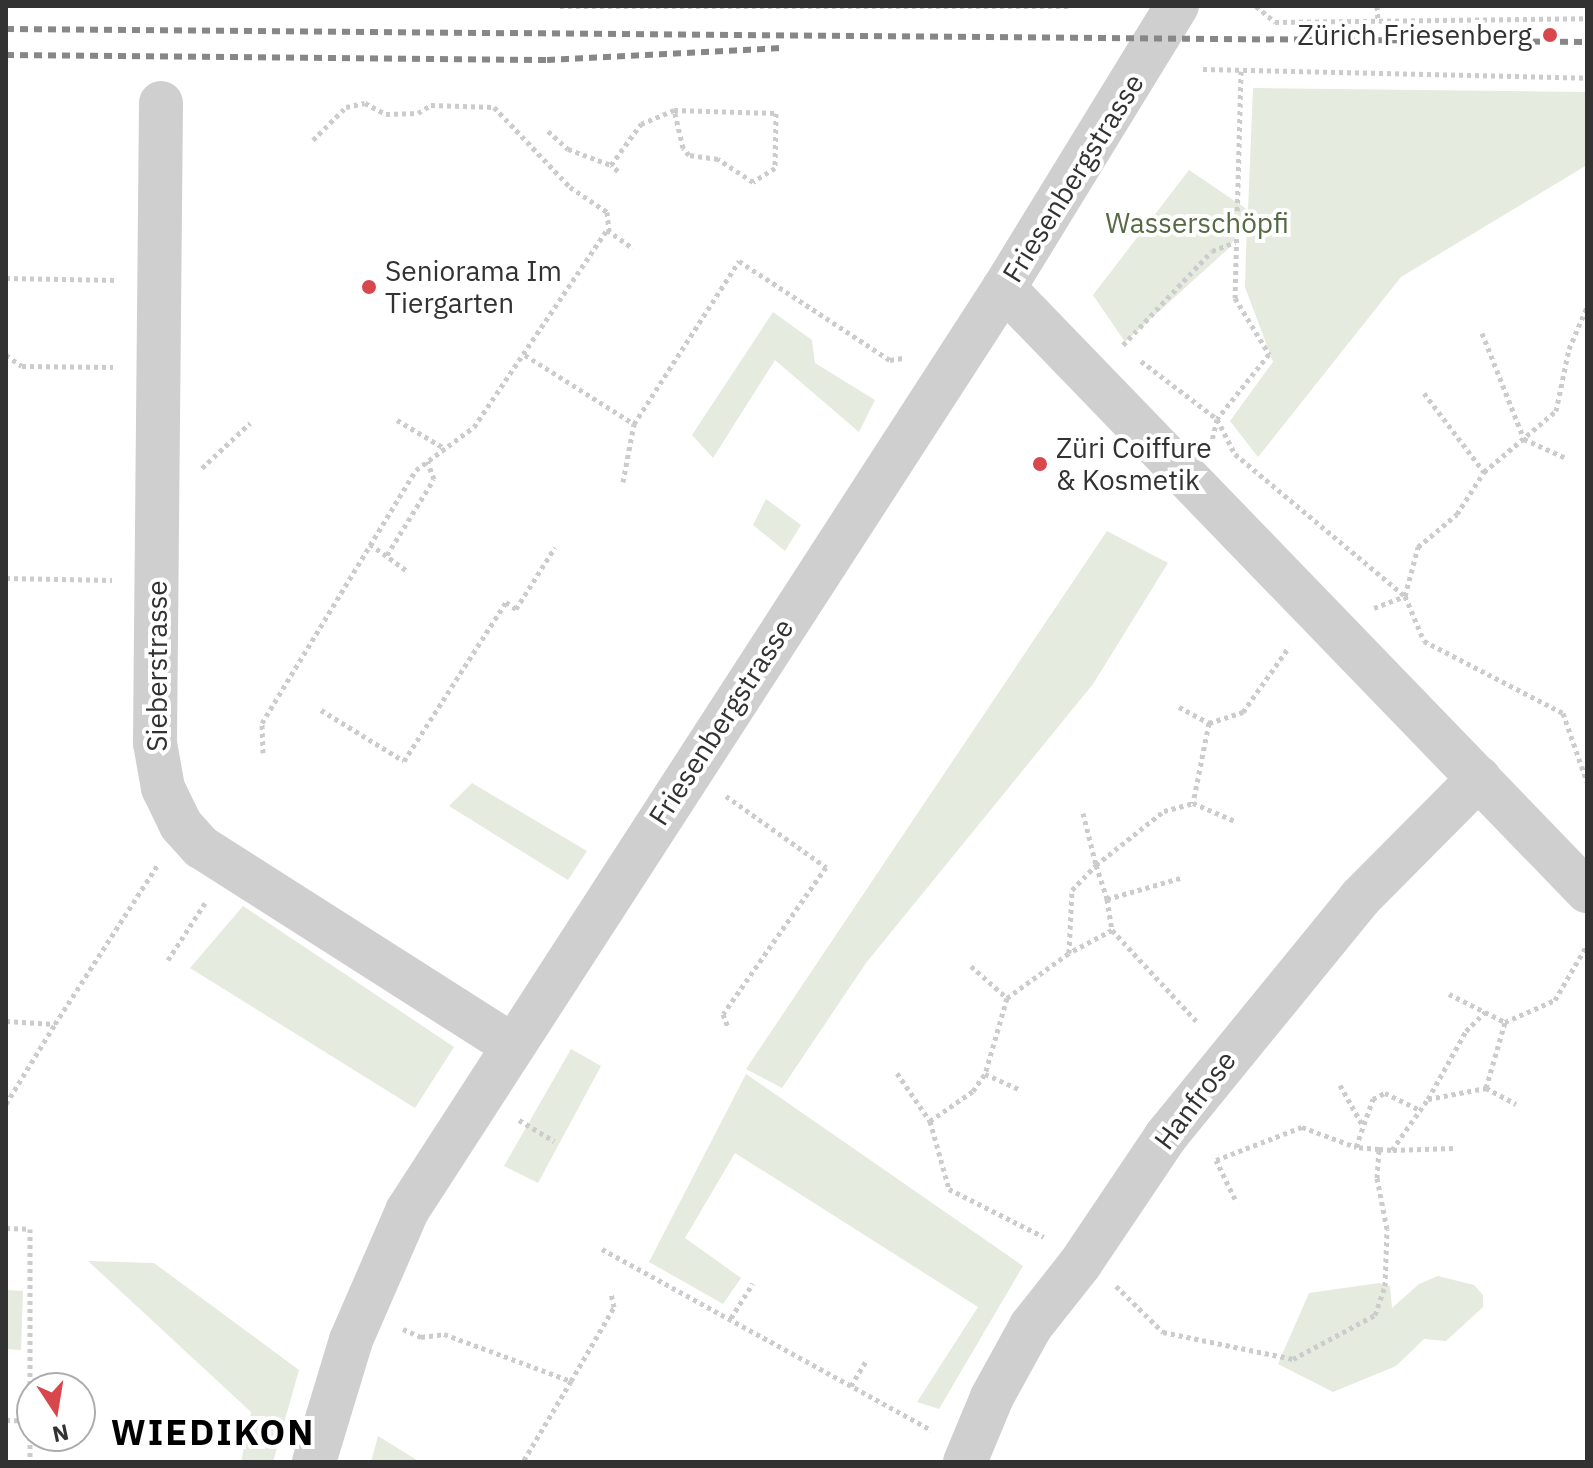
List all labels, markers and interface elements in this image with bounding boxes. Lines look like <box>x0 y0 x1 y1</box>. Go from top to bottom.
place label: Zürich Friesenberg <box>1297 18 1532 52</box>
marker: Zürich Friesenberg <box>1539 24 1561 46</box>
street label: Friesenbergstrasse <box>995 68 1151 288</box>
park label: Wasserschöpfi <box>1105 206 1289 240</box>
place label: Seniorama Im Tiergarten <box>385 254 562 320</box>
marker: Seniorama Im Tiergarten <box>360 278 378 296</box>
place label: Züri Coiffure & Kosmetik <box>1056 431 1212 497</box>
marker: Züri Coiffure & Kosmetik <box>1031 455 1049 473</box>
street label: Sieberstrasse <box>140 580 174 752</box>
street label: Friesenbergstrasse <box>642 612 800 832</box>
street label: Hanfrose <box>1147 1044 1243 1156</box>
north arrow <box>16 1372 96 1452</box>
district label: WIEDIKON <box>111 1410 315 1454</box>
text: N <box>50 1418 71 1450</box>

